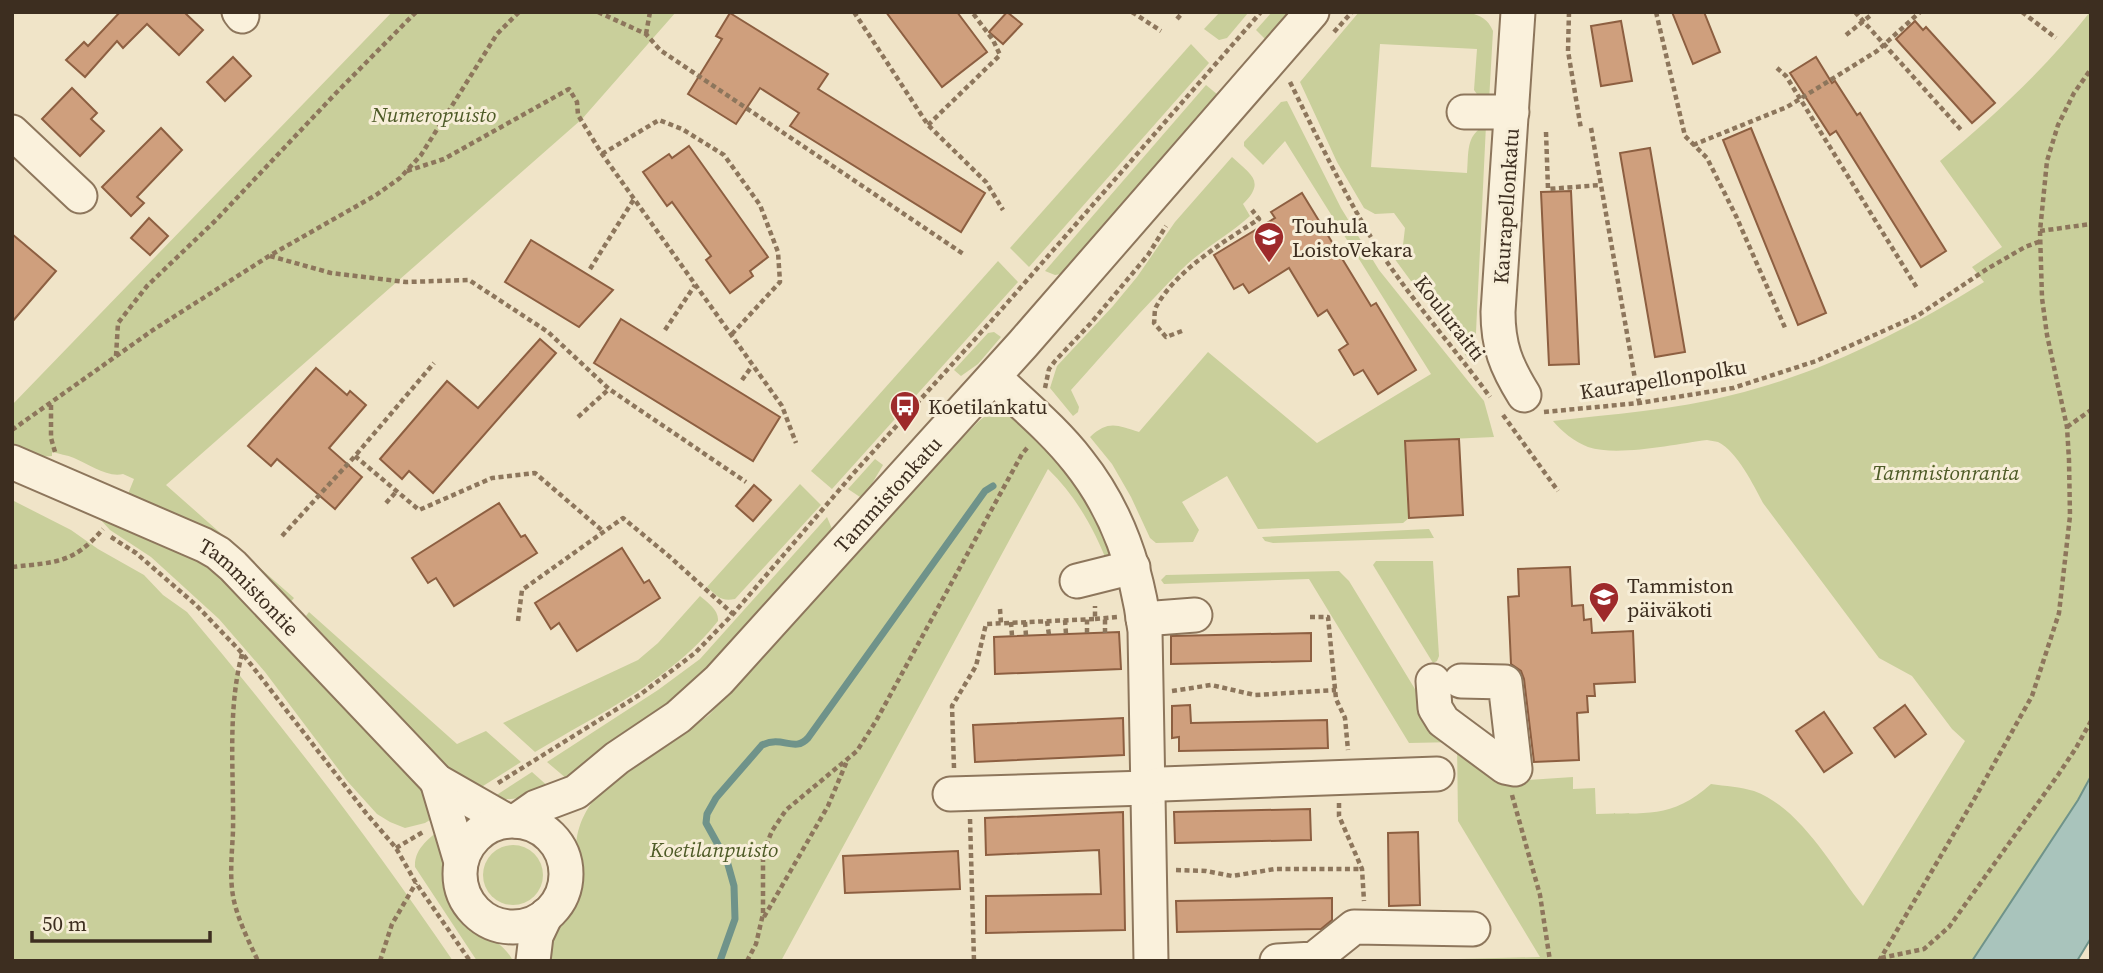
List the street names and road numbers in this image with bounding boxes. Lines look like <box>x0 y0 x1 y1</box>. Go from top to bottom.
street label: Kaurapellonkatu <box>1486 127 1526 285</box>
street label: Kouluraitti <box>1407 269 1493 367</box>
street label: Kaurapellonpolku <box>1578 352 1748 406</box>
street label: Tammistonkatu <box>827 429 948 559</box>
street label: Tammistontie <box>194 531 306 642</box>

